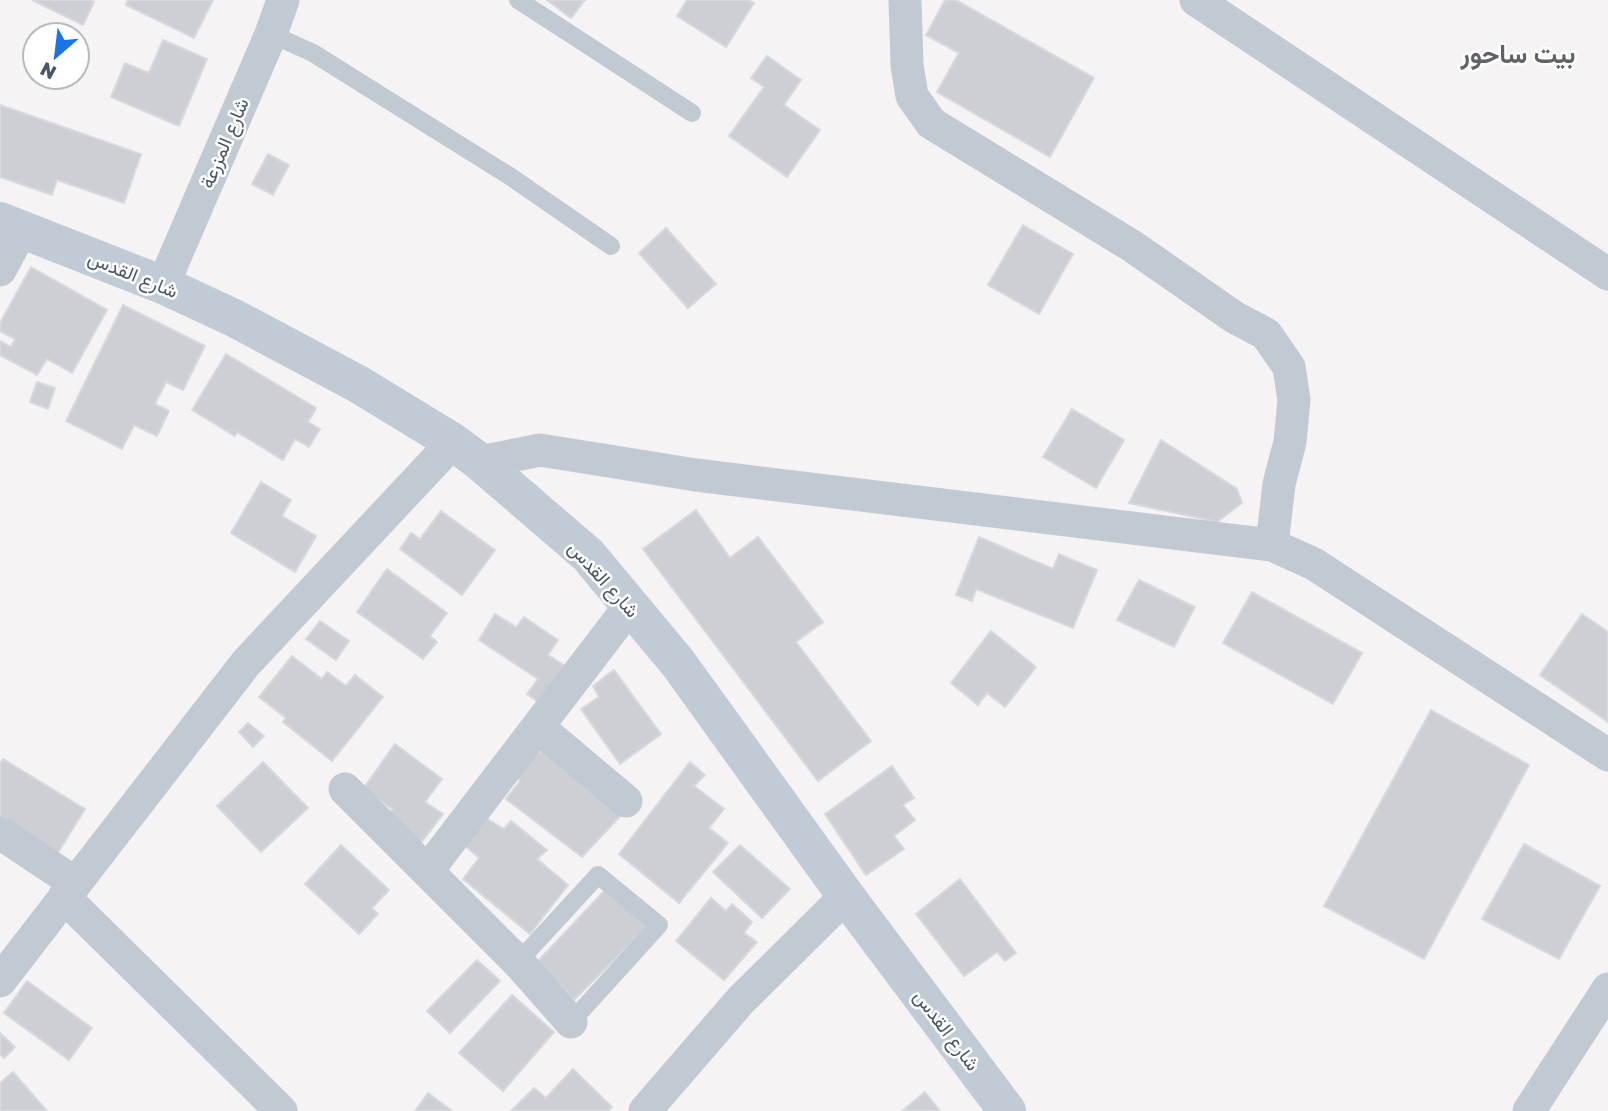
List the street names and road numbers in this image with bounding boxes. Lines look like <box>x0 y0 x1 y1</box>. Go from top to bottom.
street label: شارع المزرعة <box>194 94 255 192</box>
street label: شارع القدس <box>84 245 181 304</box>
street label: شارع القدس <box>563 536 645 623</box>
street label: شارع القدس <box>908 985 985 1076</box>

